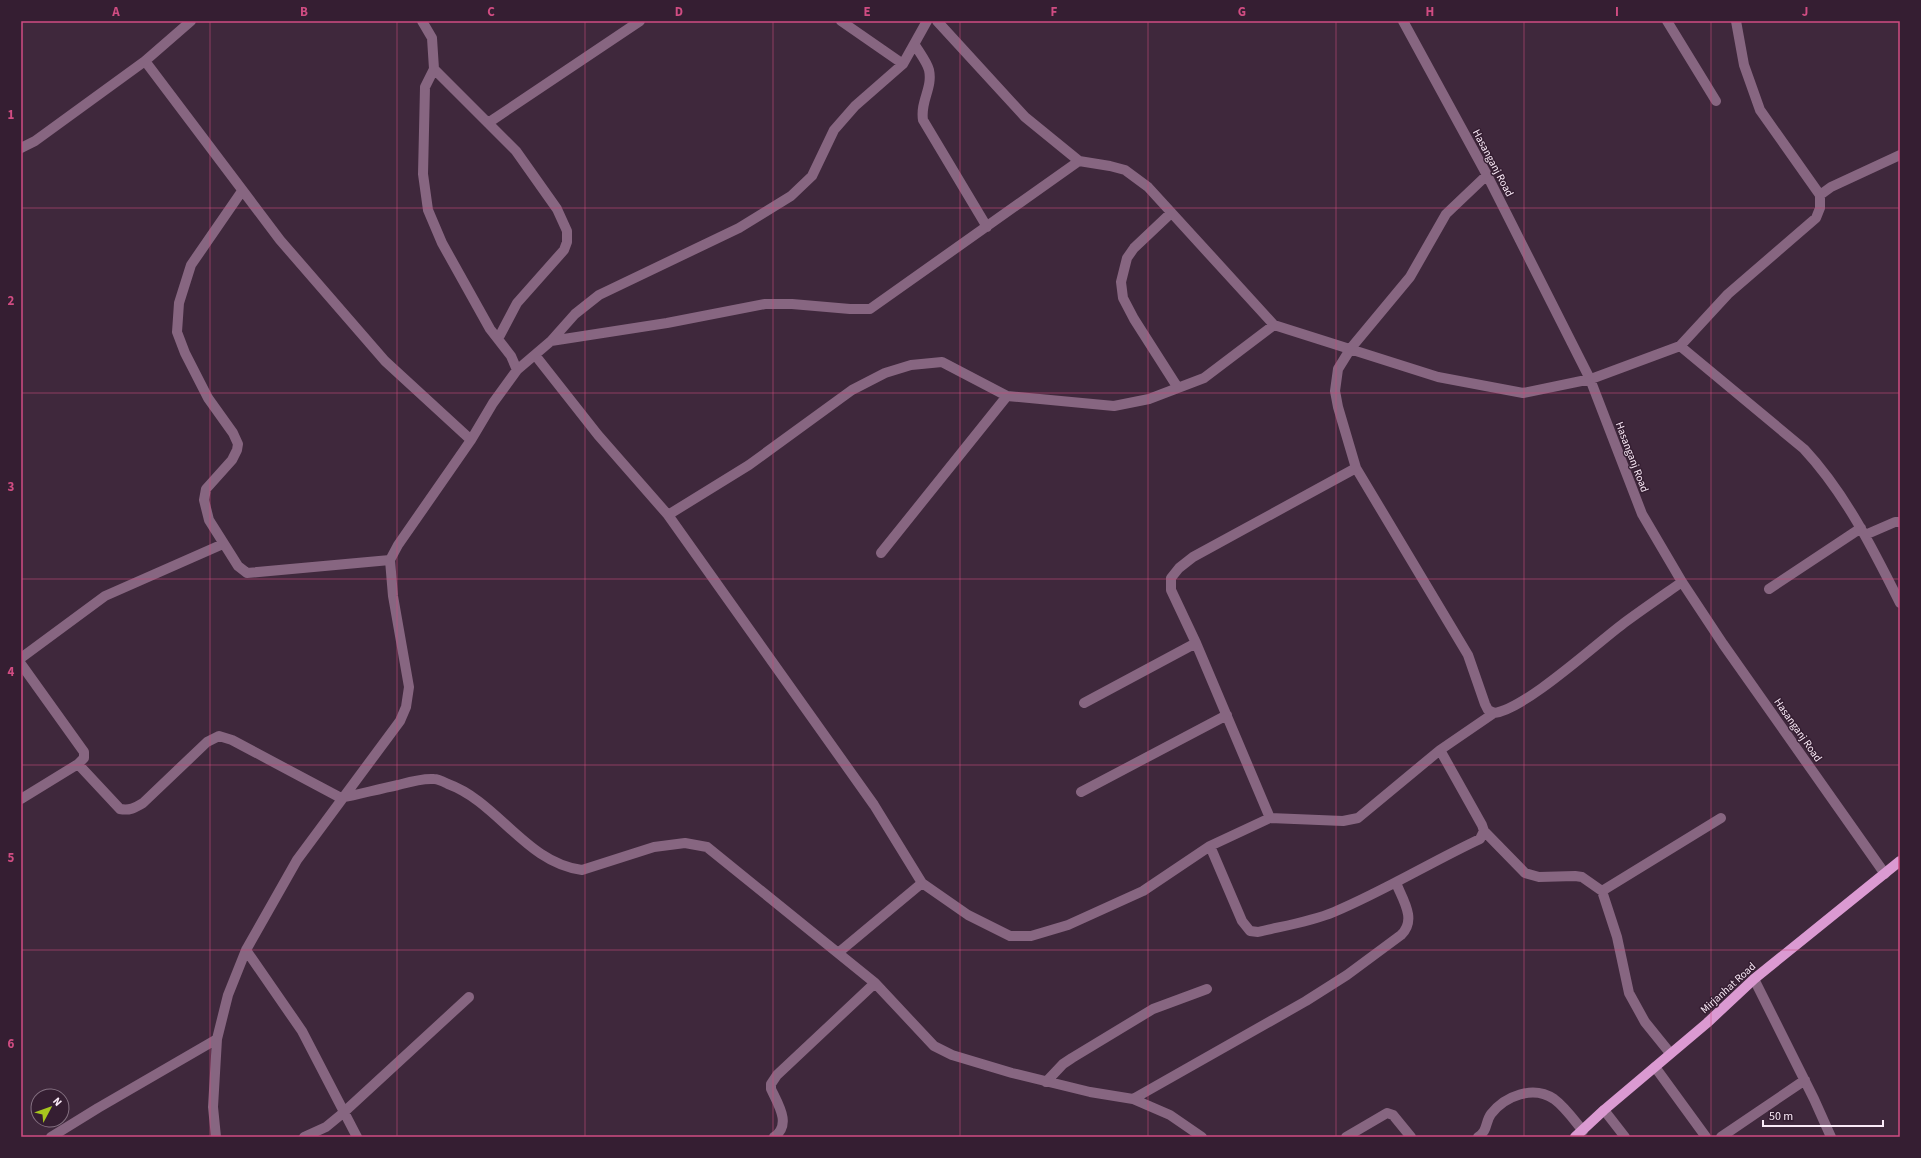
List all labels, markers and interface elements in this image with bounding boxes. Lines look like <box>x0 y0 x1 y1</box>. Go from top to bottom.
text: A <box>111 3 120 21</box>
text: B <box>300 3 308 21</box>
text: C <box>487 3 495 21</box>
text: D <box>675 3 683 21</box>
text: E <box>863 3 871 21</box>
text: F <box>1051 3 1058 21</box>
text: G <box>1238 3 1246 21</box>
text: H <box>1426 3 1434 21</box>
text: I <box>1615 3 1619 21</box>
text: J <box>1802 3 1808 21</box>
text: 1 <box>8 106 15 124</box>
street label: Hasanganj Road <box>1469 127 1517 199</box>
text: 2 <box>8 292 15 310</box>
street label: Hasanganj Road <box>1612 420 1652 494</box>
text: 3 <box>8 478 15 496</box>
text: 4 <box>8 663 15 681</box>
street label: Hasanganj Road <box>1771 695 1825 765</box>
text: 5 <box>8 849 15 867</box>
street label: Mirjanhat Road <box>1697 959 1759 1017</box>
text: 6 <box>8 1035 15 1053</box>
north arrow <box>30 1088 70 1128</box>
text: N <box>49 1094 65 1109</box>
scale bar <box>1763 1102 1883 1128</box>
text: 50 m <box>1769 1108 1793 1125</box>

